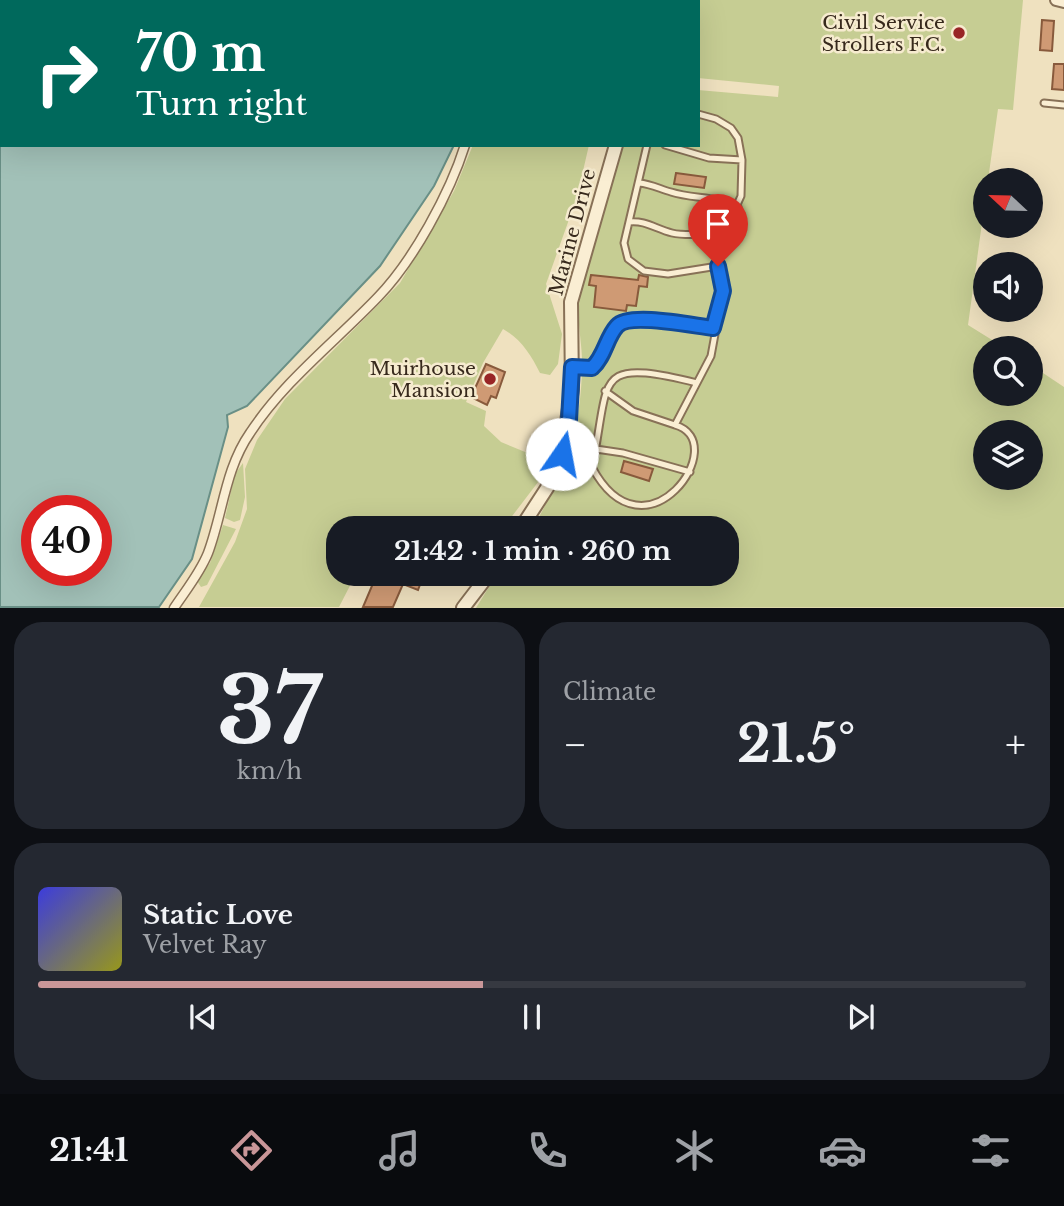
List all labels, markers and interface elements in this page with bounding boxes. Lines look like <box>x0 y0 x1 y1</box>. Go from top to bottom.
place label: Civil Service Strollers F.C. <box>822 11 945 56</box>
text: 70 m <box>136 23 266 84</box>
marker: Civil Service Strollers F.C. <box>951 25 967 41</box>
icon: right <box>21 28 112 119</box>
text: Turn right <box>136 84 307 124</box>
street label: Marine Drive <box>544 166 600 298</box>
north arrow <box>973 168 1043 238</box>
map controls <box>973 168 1043 490</box>
pin <box>688 194 748 266</box>
icon: arrive <box>699 205 737 243</box>
button: sound <box>973 252 1043 322</box>
button: search <box>973 336 1043 406</box>
place label: Muirhouse Mansion <box>370 357 476 402</box>
marker: Muirhouse Mansion <box>482 371 498 387</box>
position arrow <box>525 417 599 491</box>
button: layers <box>973 420 1043 490</box>
speed limit sign: 40 <box>21 495 112 586</box>
text: 21:42 · 1 min · 260 m <box>394 535 671 567</box>
text: 37 <box>217 655 322 768</box>
text: Climate <box>563 678 656 706</box>
text: 21.5° <box>737 712 855 776</box>
text: − <box>563 721 587 768</box>
text: + <box>1005 721 1026 768</box>
text: km/h <box>237 757 302 785</box>
text: Static Love <box>143 899 293 931</box>
text: Velvet Ray <box>143 931 267 959</box>
icon: previous <box>184 998 222 1036</box>
icon: pause <box>513 998 551 1036</box>
icon: next <box>842 998 880 1036</box>
icon: directions <box>227 1126 276 1175</box>
icon: music <box>375 1126 424 1175</box>
icon: phone <box>523 1126 572 1175</box>
icon: climate <box>670 1126 719 1175</box>
icon: car <box>818 1126 867 1175</box>
icon: filters <box>966 1126 1015 1175</box>
text: 21:41 <box>49 1130 128 1170</box>

